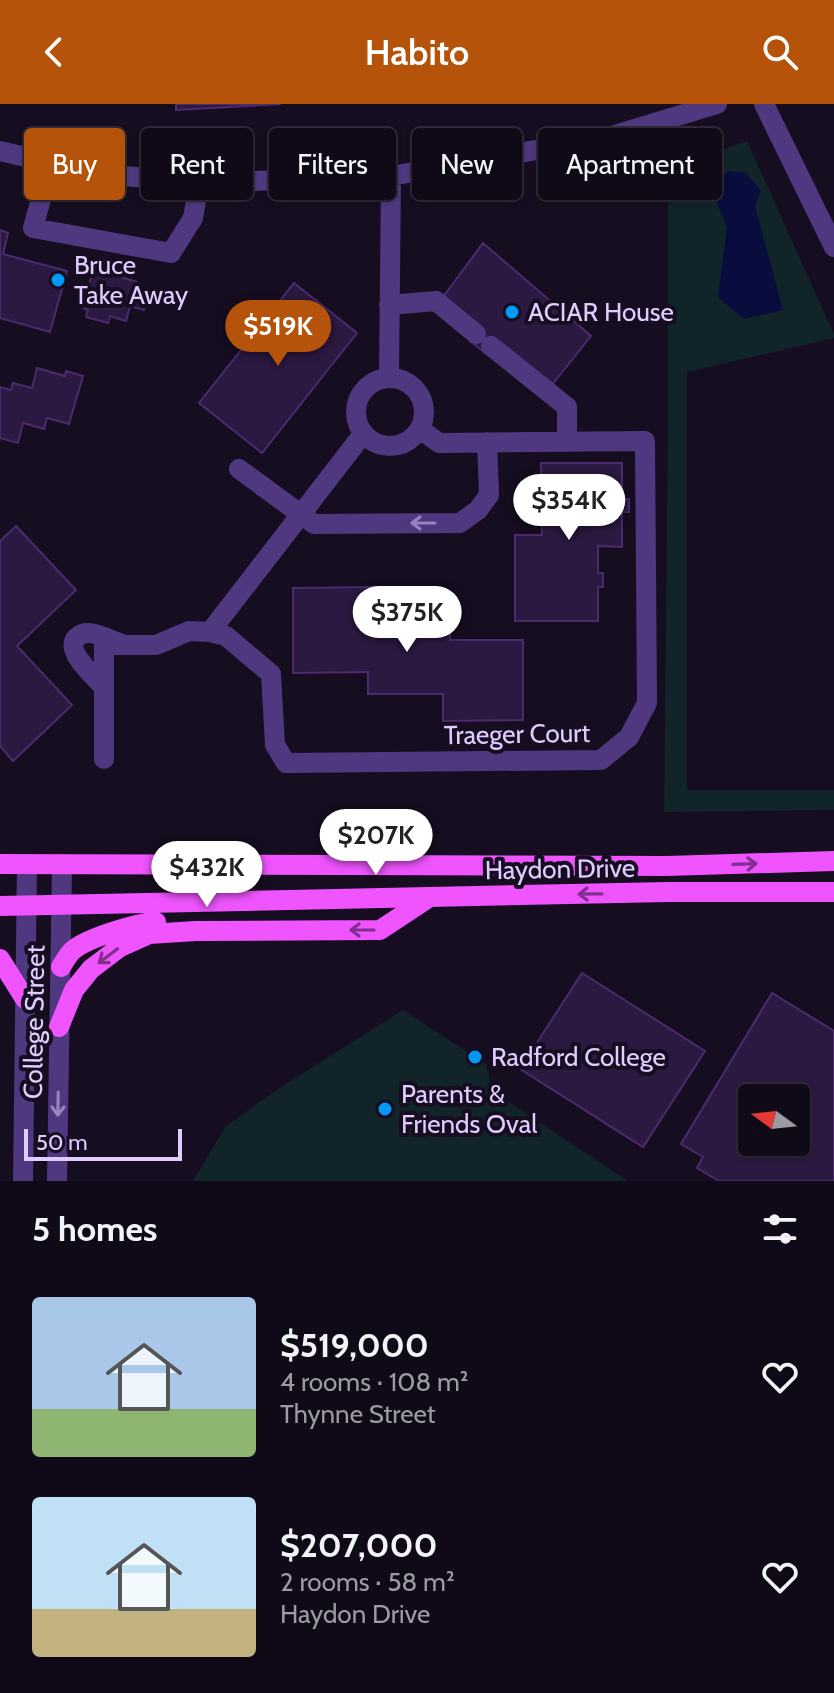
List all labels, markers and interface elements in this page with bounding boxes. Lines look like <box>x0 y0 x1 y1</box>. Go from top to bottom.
icon: back <box>32 30 76 74</box>
text: Habito <box>365 30 469 74</box>
icon: search <box>758 30 802 74</box>
chip: Buy <box>24 128 125 200</box>
chip: Rent <box>141 128 253 200</box>
chip: Filters <box>269 128 396 200</box>
chip: New <box>412 128 522 200</box>
chip: Apartment <box>538 128 722 200</box>
place label: Bruce Take Away <box>74 249 188 311</box>
marker: Bruce Take Away <box>49 271 67 289</box>
place label: ACIAR House <box>528 296 674 328</box>
pin: $519K <box>222 300 334 368</box>
marker: ACIAR House <box>503 303 521 321</box>
text: $519K <box>243 310 313 342</box>
pin: $354K <box>513 474 625 542</box>
text: $354K <box>531 484 607 516</box>
one-way arrow <box>410 516 437 531</box>
pin: $375K <box>351 586 463 654</box>
text: $375K <box>371 596 443 628</box>
street label: Traeger Court <box>444 717 591 751</box>
pin: $207K <box>320 809 432 877</box>
text: $207K <box>338 819 414 851</box>
pin: $432K <box>151 841 263 909</box>
text: $432K <box>169 851 245 883</box>
street label: Haydon Drive <box>485 852 635 886</box>
one-way arrow <box>731 856 758 871</box>
one-way arrow <box>577 886 604 902</box>
one-way arrow <box>349 922 376 938</box>
street label: College Street <box>17 944 51 1099</box>
one-way arrow <box>98 948 119 965</box>
place label: Radford College <box>491 1041 666 1073</box>
marker: Radford College <box>466 1048 484 1066</box>
place label: Parents & Friends Oval <box>401 1078 537 1140</box>
north arrow <box>738 1084 810 1156</box>
map controls <box>738 1084 810 1156</box>
one-way arrow <box>50 1090 66 1117</box>
marker: Parents & Friends Oval <box>376 1100 394 1118</box>
scale bar <box>24 1125 182 1161</box>
text: 50 m <box>36 1129 88 1156</box>
icon: filters <box>758 1207 802 1251</box>
text: 5 homes <box>32 1208 157 1250</box>
text: $519,000 <box>280 1324 429 1366</box>
icon: home <box>96 1329 192 1425</box>
icon: heart <box>758 1355 802 1399</box>
text: 4 rooms · 108 m² <box>280 1366 468 1398</box>
text: Thynne Street <box>280 1398 436 1430</box>
text: $207,000 <box>280 1524 437 1566</box>
icon: home <box>96 1529 192 1625</box>
icon: heart <box>758 1555 802 1599</box>
text: 2 rooms · 58 m² <box>280 1566 455 1598</box>
text: Haydon Drive <box>280 1598 430 1630</box>

